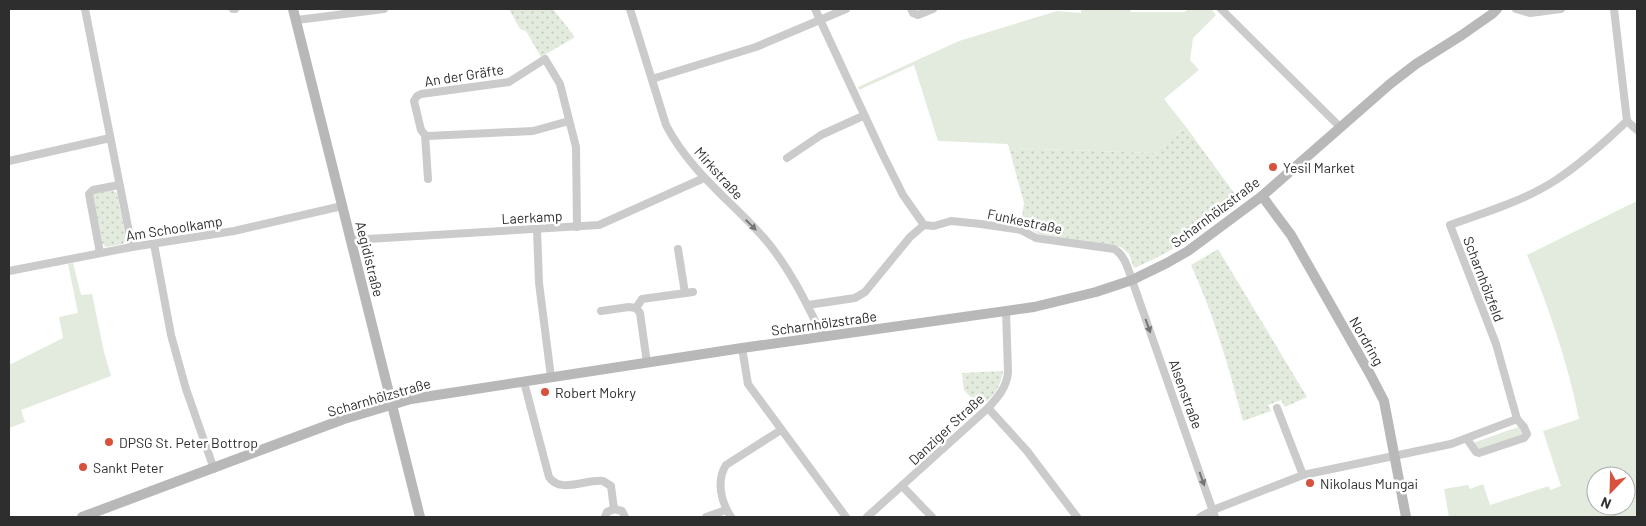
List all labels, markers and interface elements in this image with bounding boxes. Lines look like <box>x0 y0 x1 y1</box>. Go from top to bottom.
street label: An der Gräfte <box>423 60 505 90</box>
street label: Mirkstraße <box>691 143 747 203</box>
place label: Yesil Market <box>1283 159 1355 176</box>
marker: Yesil Market <box>1267 161 1279 173</box>
street label: Scharnhölzstraße <box>1167 173 1263 251</box>
street label: Funkestraße <box>986 205 1064 237</box>
street label: Laerkamp <box>501 207 563 227</box>
street label: Am Schoolkamp <box>124 212 224 244</box>
street label: Aegidistraße <box>352 219 388 299</box>
one-way arrow <box>745 219 757 231</box>
street label: Scharnhölzfeld <box>1460 234 1508 324</box>
street label: Scharnhölzstraße <box>770 307 878 339</box>
street label: Nordring <box>1346 314 1388 368</box>
one-way arrow <box>1144 319 1152 334</box>
street label: Alsenstraße <box>1166 357 1206 431</box>
street label: Scharnhölzstraße <box>325 374 433 420</box>
place label: Robert Mokry <box>555 384 636 401</box>
marker: Robert Mokry <box>539 386 551 398</box>
street label: Danziger Straße <box>905 390 987 468</box>
place label: DPSG St. Peter Bottrop <box>119 434 258 451</box>
marker: DPSG St. Peter Bottrop <box>103 436 115 448</box>
place label: Sankt Peter <box>93 459 164 476</box>
marker: Sankt Peter <box>77 461 89 473</box>
north arrow <box>1586 466 1636 516</box>
one-way arrow <box>1198 472 1206 487</box>
place label: Nikolaus Mungai <box>1320 475 1418 492</box>
marker: Nikolaus Mungai <box>1304 477 1316 489</box>
text: N <box>1598 494 1613 513</box>

